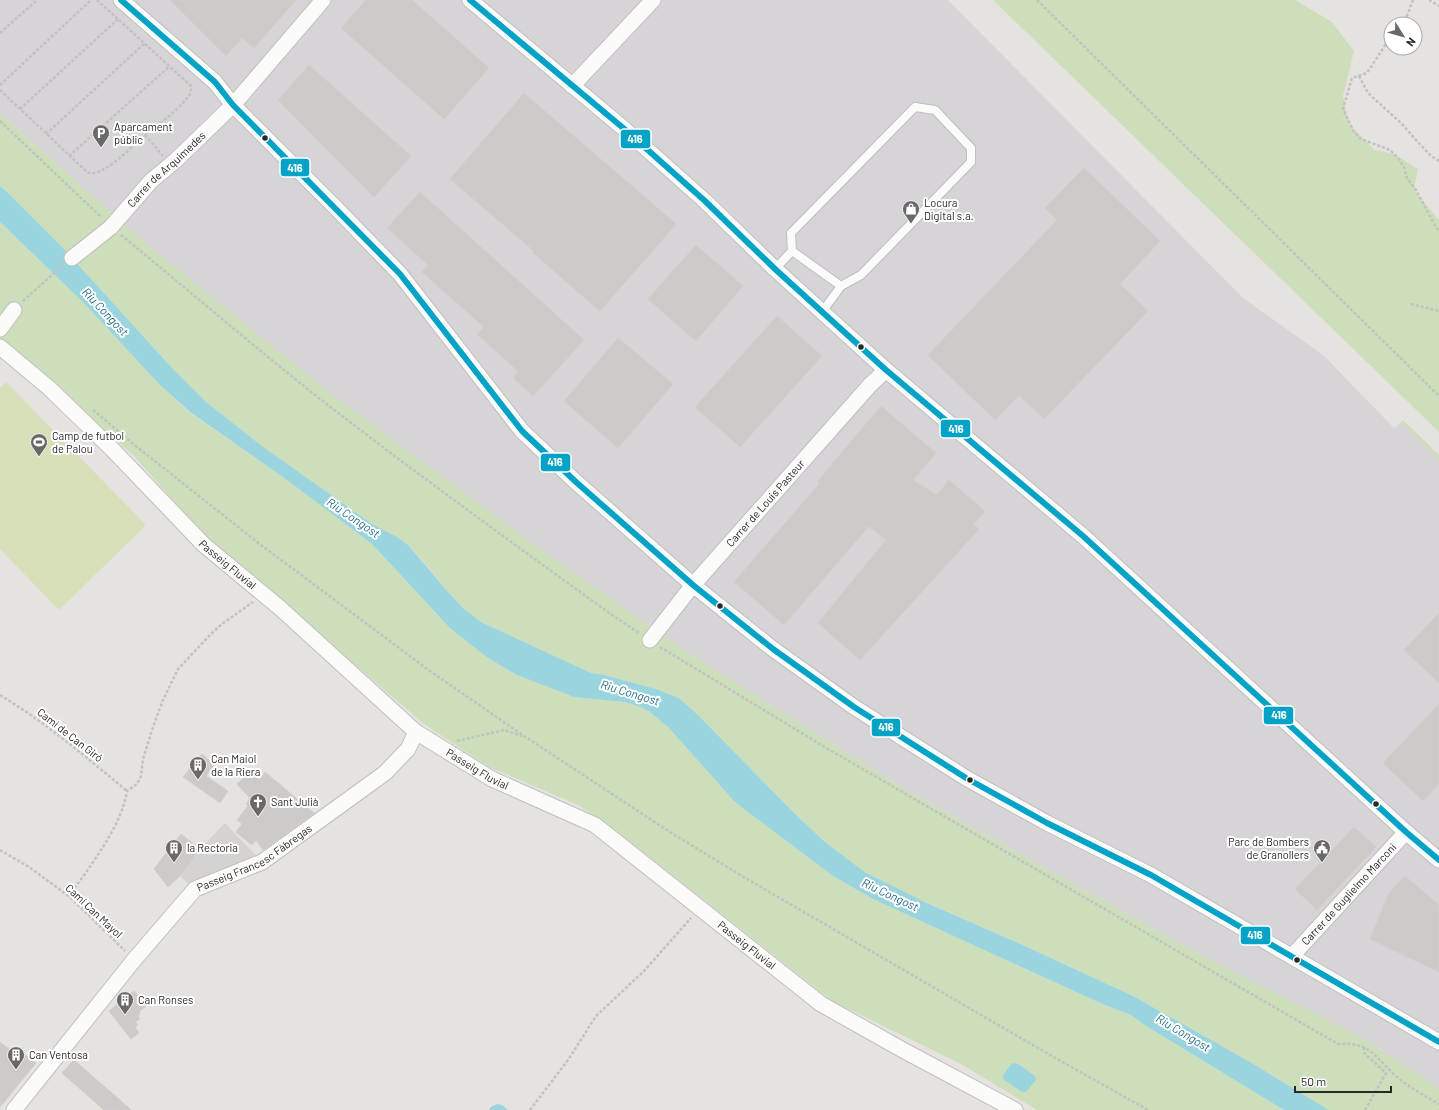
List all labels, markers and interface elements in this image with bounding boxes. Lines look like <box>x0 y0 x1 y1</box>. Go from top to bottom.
north arrow <box>1383 16 1423 56</box>
text: N <box>1404 35 1419 49</box>
place label: Aparcament públic <box>114 120 172 146</box>
parking icon: Aparcament públic <box>91 123 111 148</box>
street label: Carrer de Arquimedes <box>124 128 208 210</box>
line badge: 416 <box>620 129 651 149</box>
text: 416 <box>627 132 643 145</box>
unlabelled marker <box>260 133 270 143</box>
line badge: 416 <box>280 158 310 177</box>
text: 416 <box>287 161 303 174</box>
place label: Locura Digital s.a. <box>924 196 974 222</box>
shop icon: Locura Digital s.a. <box>901 199 921 224</box>
water label: Riu Congost <box>80 284 132 339</box>
unlabelled marker <box>856 342 866 352</box>
line badge: 416 <box>940 419 971 438</box>
text: 416 <box>948 422 964 435</box>
place label: Camp de futbol de Palou <box>52 429 124 455</box>
sports icon: Camp de futbol de Palou <box>29 432 49 457</box>
line badge: 416 <box>540 453 571 472</box>
text: 416 <box>547 455 563 468</box>
street label: Carrer de Louis Pasteur <box>723 457 807 549</box>
water label: Riu Congost <box>324 494 383 540</box>
street label: Passeig Fluvial <box>196 537 259 591</box>
unlabelled marker <box>715 601 725 611</box>
water label: Riu Congost <box>599 676 662 708</box>
street label: Camí de Can Giró <box>35 705 106 764</box>
line badge: 416 <box>1263 706 1294 725</box>
text: 416 <box>1271 708 1287 721</box>
line badge: 416 <box>871 718 901 737</box>
text: 416 <box>878 720 894 733</box>
street label: Passeig Fluvial <box>444 745 511 792</box>
place label: Can Maiol de la Riera <box>211 752 260 778</box>
building icon: Can Maiol de la Riera <box>188 755 208 780</box>
unlabelled marker <box>965 775 975 785</box>
church icon: Sant Julià <box>248 792 268 817</box>
place label: Sant Julià <box>271 795 318 808</box>
unlabelled marker <box>1371 799 1381 809</box>
street label: Passeig Francesc Fàbregas <box>195 821 314 894</box>
place label: Parc de Bombers de Granollers <box>1228 835 1309 861</box>
building icon: la Rectoria <box>164 838 184 863</box>
public building icon: Parc de Bombers de Granollers <box>1312 838 1332 863</box>
street label: Carrer de Guglielmo Marconi <box>1298 840 1399 947</box>
place label: la Rectoria <box>187 841 238 854</box>
water label: Riu Congost <box>860 875 922 914</box>
street label: Camí Can Mayol <box>63 881 125 940</box>
street label: Passeig Fluvial <box>715 918 779 972</box>
line badge: 416 <box>1240 926 1271 945</box>
text: 416 <box>1247 928 1263 941</box>
unlabelled marker <box>1292 955 1302 965</box>
building icon: Can Ronses <box>115 990 135 1015</box>
place label: Can Ronses <box>138 993 193 1006</box>
water label: Riu Congost <box>1154 1010 1214 1054</box>
building icon: Can Ventosa <box>6 1045 26 1070</box>
place label: Can Ventosa <box>29 1048 88 1061</box>
scale bar <box>1295 1068 1391 1094</box>
text: 50 m <box>1301 1074 1326 1088</box>

